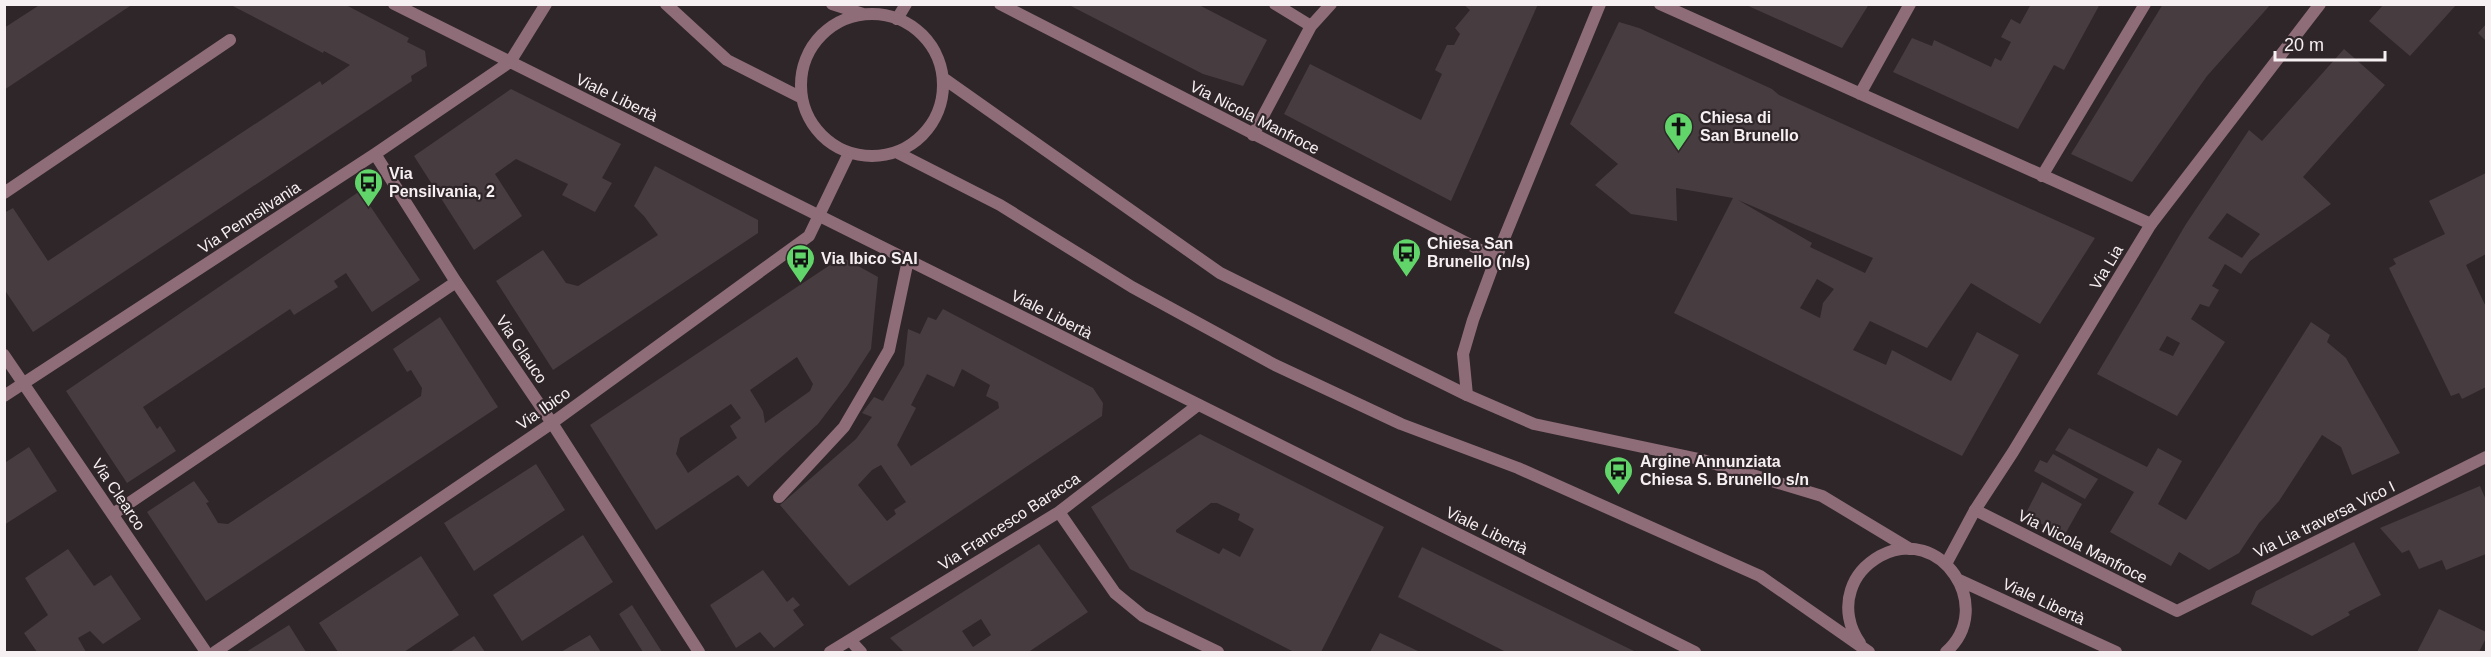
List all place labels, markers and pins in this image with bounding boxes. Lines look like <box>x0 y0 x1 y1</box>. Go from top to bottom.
place label: Chiesa di San Brunello <box>1700 109 1799 144</box>
church icon: Chiesa di San Brunello <box>1663 110 1695 152</box>
place label: Via Pensilvania, 2 <box>389 165 495 200</box>
bus stop icon: Via Pensilvania, 2 <box>352 166 384 208</box>
place label: Chiesa San Brunello (n/s) <box>1427 235 1530 270</box>
bus stop icon: Chiesa San Brunello (n/s) <box>1390 236 1422 278</box>
bus stop icon: Via Ibico SAI <box>784 242 816 284</box>
place label: Via Ibico SAI <box>821 250 918 267</box>
place label: Argine Annunziata Chiesa S. Brunello s/n <box>1640 453 1809 488</box>
bus stop icon: Argine Annunziata Chiesa S. Brunello s/n <box>1603 454 1635 496</box>

